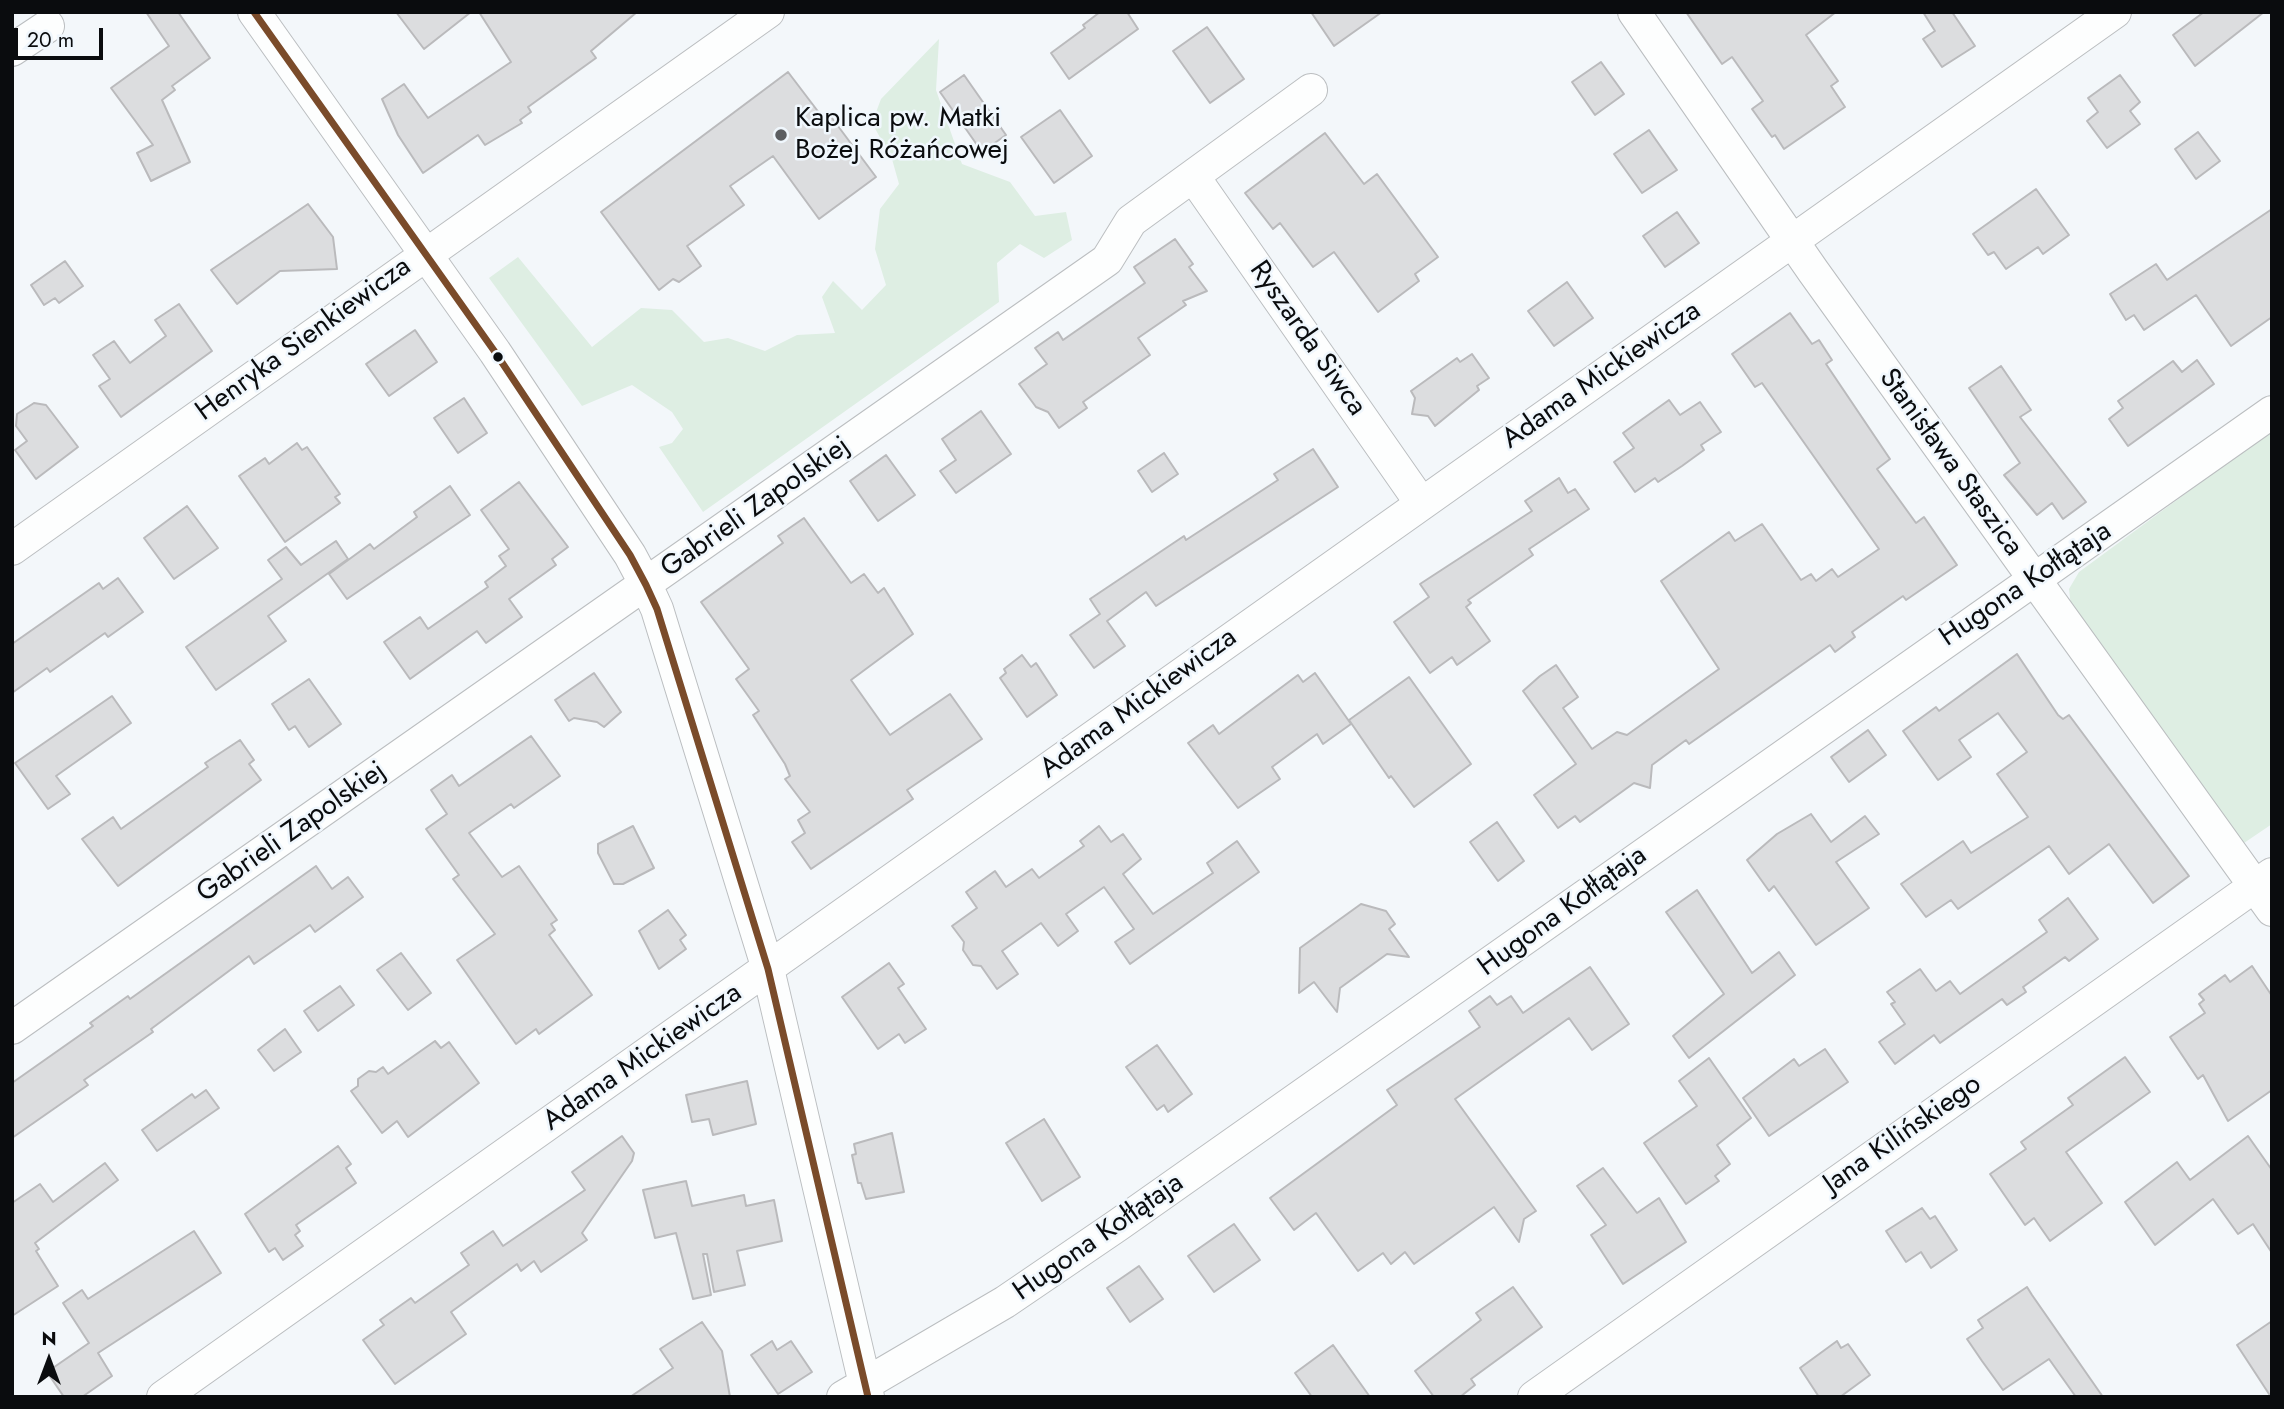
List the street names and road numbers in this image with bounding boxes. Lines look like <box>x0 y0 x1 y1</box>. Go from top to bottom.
street label: Henryka Sienkiewicza <box>190 251 418 429</box>
street label: Ryszarda Siwca <box>1241 255 1373 423</box>
street label: Adama Mickiewicza <box>1496 295 1708 457</box>
street label: Stanisława Staszica <box>1871 363 2029 563</box>
street label: Gabrieli Zapolskiej <box>655 430 857 586</box>
street label: Hugona Kołłątaja <box>1934 515 2118 655</box>
street label: Adama Mickiewicza <box>1034 621 1244 787</box>
street label: Gabrieli Zapolskiej <box>191 755 393 911</box>
street label: Hugona Kołłątaja <box>1472 840 1654 984</box>
street label: Adama Mickiewicza <box>537 977 749 1139</box>
street label: Jana Kilińskiego <box>1818 1068 1988 1202</box>
street label: Hugona Kołłątaja <box>1007 1167 1191 1309</box>

